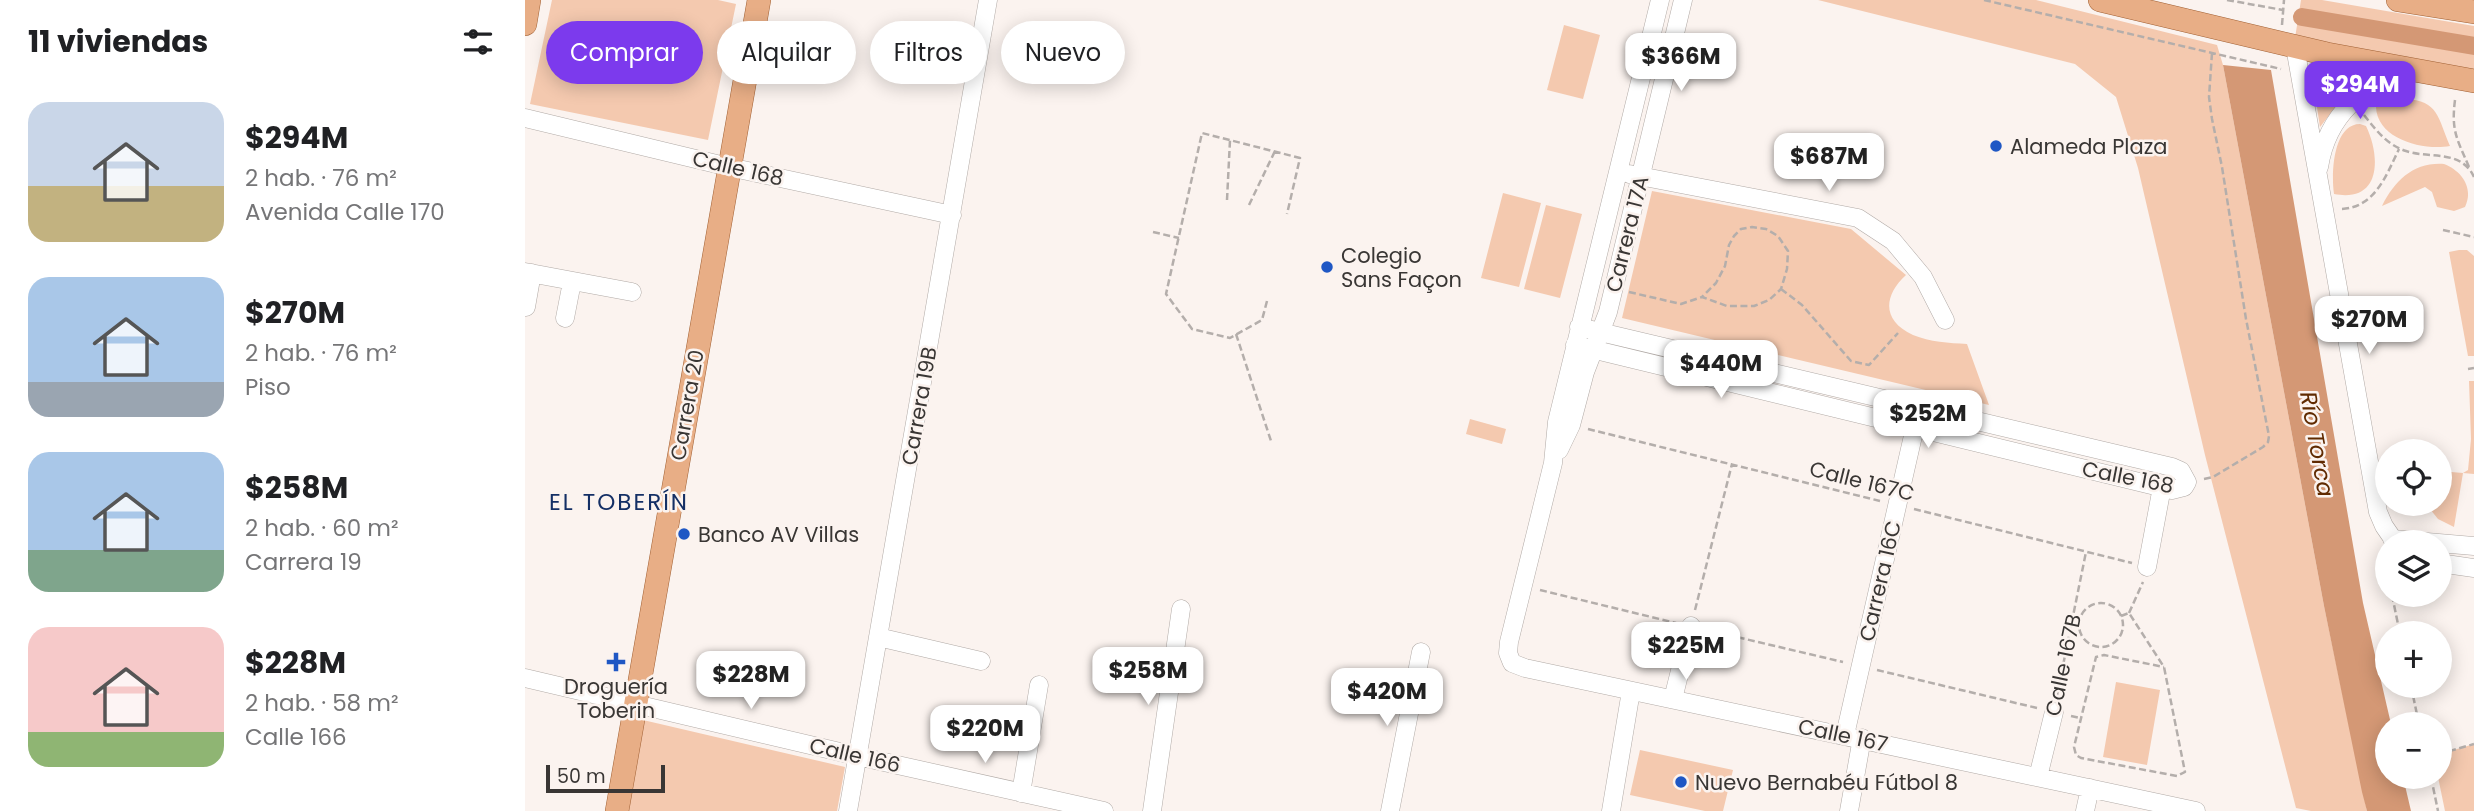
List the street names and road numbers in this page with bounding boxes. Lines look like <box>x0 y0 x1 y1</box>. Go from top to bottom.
street label: Calle 168 <box>690 143 786 193</box>
street label: Carrera 17A <box>1599 173 1655 295</box>
street label: Carrera 19B <box>894 345 944 467</box>
street label: Carrera 20 <box>663 347 711 463</box>
street label: Calle 167C <box>1807 454 1917 508</box>
street label: Calle 168 <box>2080 454 2176 500</box>
street label: Carrera 16C <box>1852 518 1908 644</box>
street label: Calle 167B <box>2038 611 2088 719</box>
street label: Calle 167 <box>1796 711 1890 759</box>
street label: Calle 166 <box>807 730 903 780</box>

